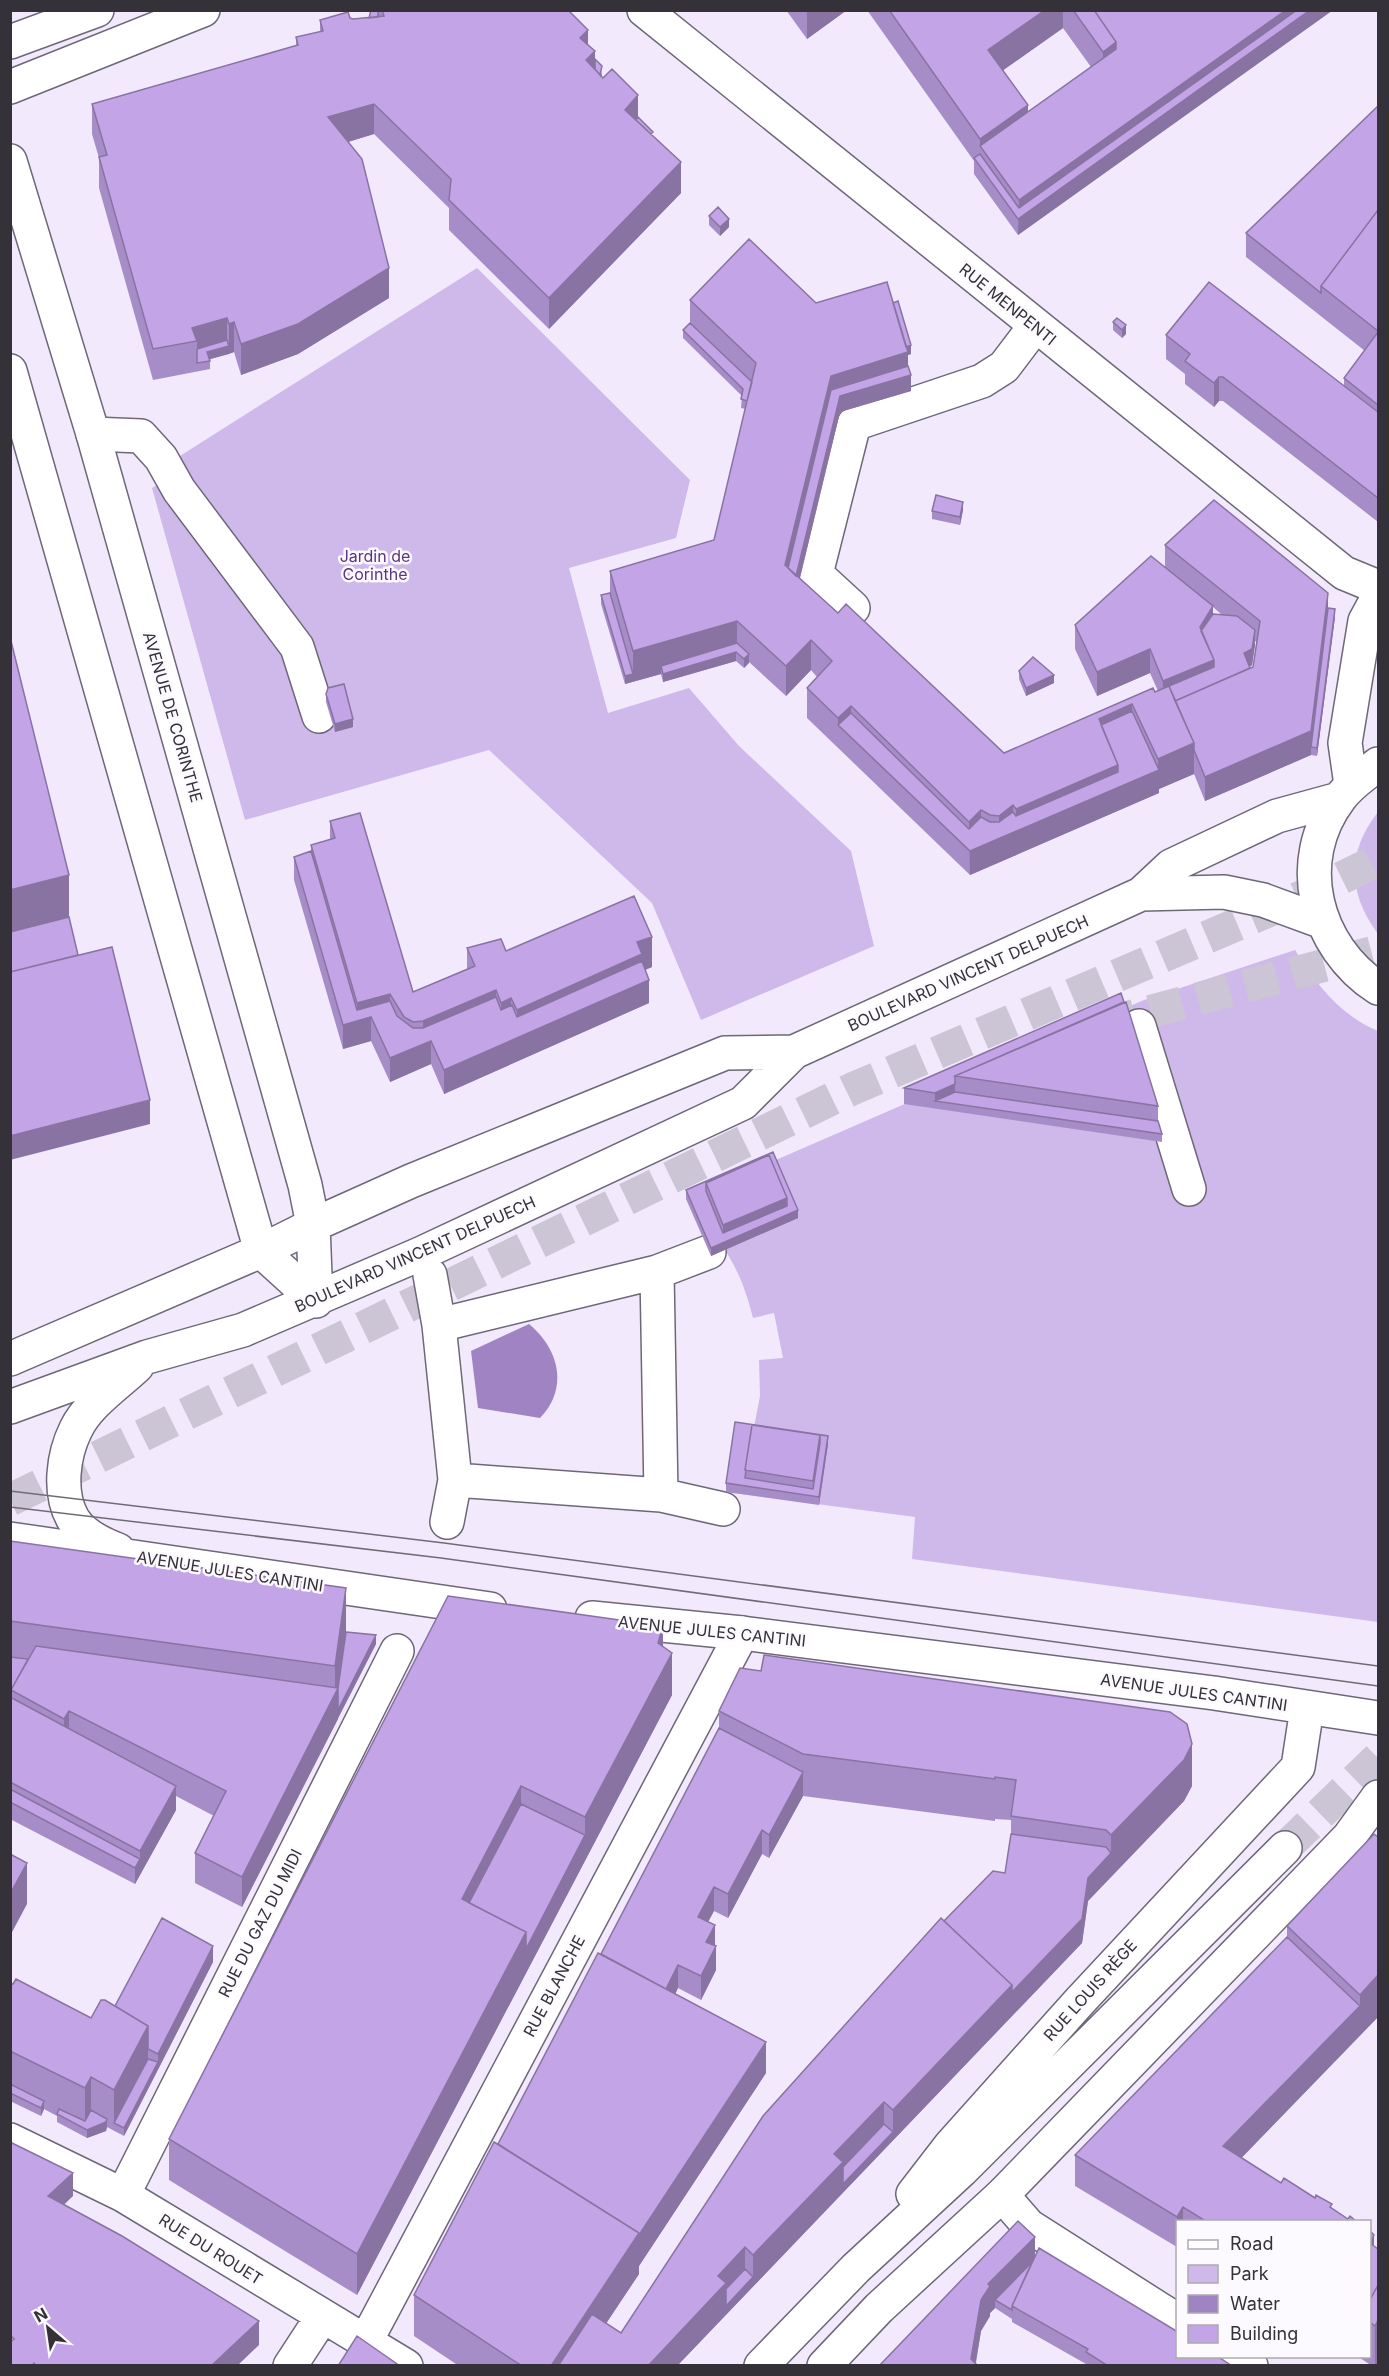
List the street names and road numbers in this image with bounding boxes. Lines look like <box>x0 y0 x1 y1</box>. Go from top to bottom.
street label: RUE MENPENTI <box>955 259 1061 349</box>
street label: AVENUE DE CORINTHE <box>139 629 207 805</box>
street label: BOULEVARD VINCENT DELPUECH <box>844 911 1092 1035</box>
street label: BOULEVARD VINCENT DELPUECH <box>291 1192 539 1316</box>
street label: AVENUE JULES CANTINI <box>135 1546 325 1596</box>
street label: AVENUE JULES CANTINI <box>617 1611 807 1651</box>
street label: AVENUE JULES CANTINI <box>1099 1669 1289 1715</box>
street label: RUE DU GAZ DU MIDI <box>214 1845 306 2001</box>
street label: RUE BLANCHE <box>519 1932 589 2040</box>
street label: RUE LOUIS RÈGE <box>1039 1935 1141 2045</box>
street label: RUE DU ROUET <box>155 2209 267 2289</box>

